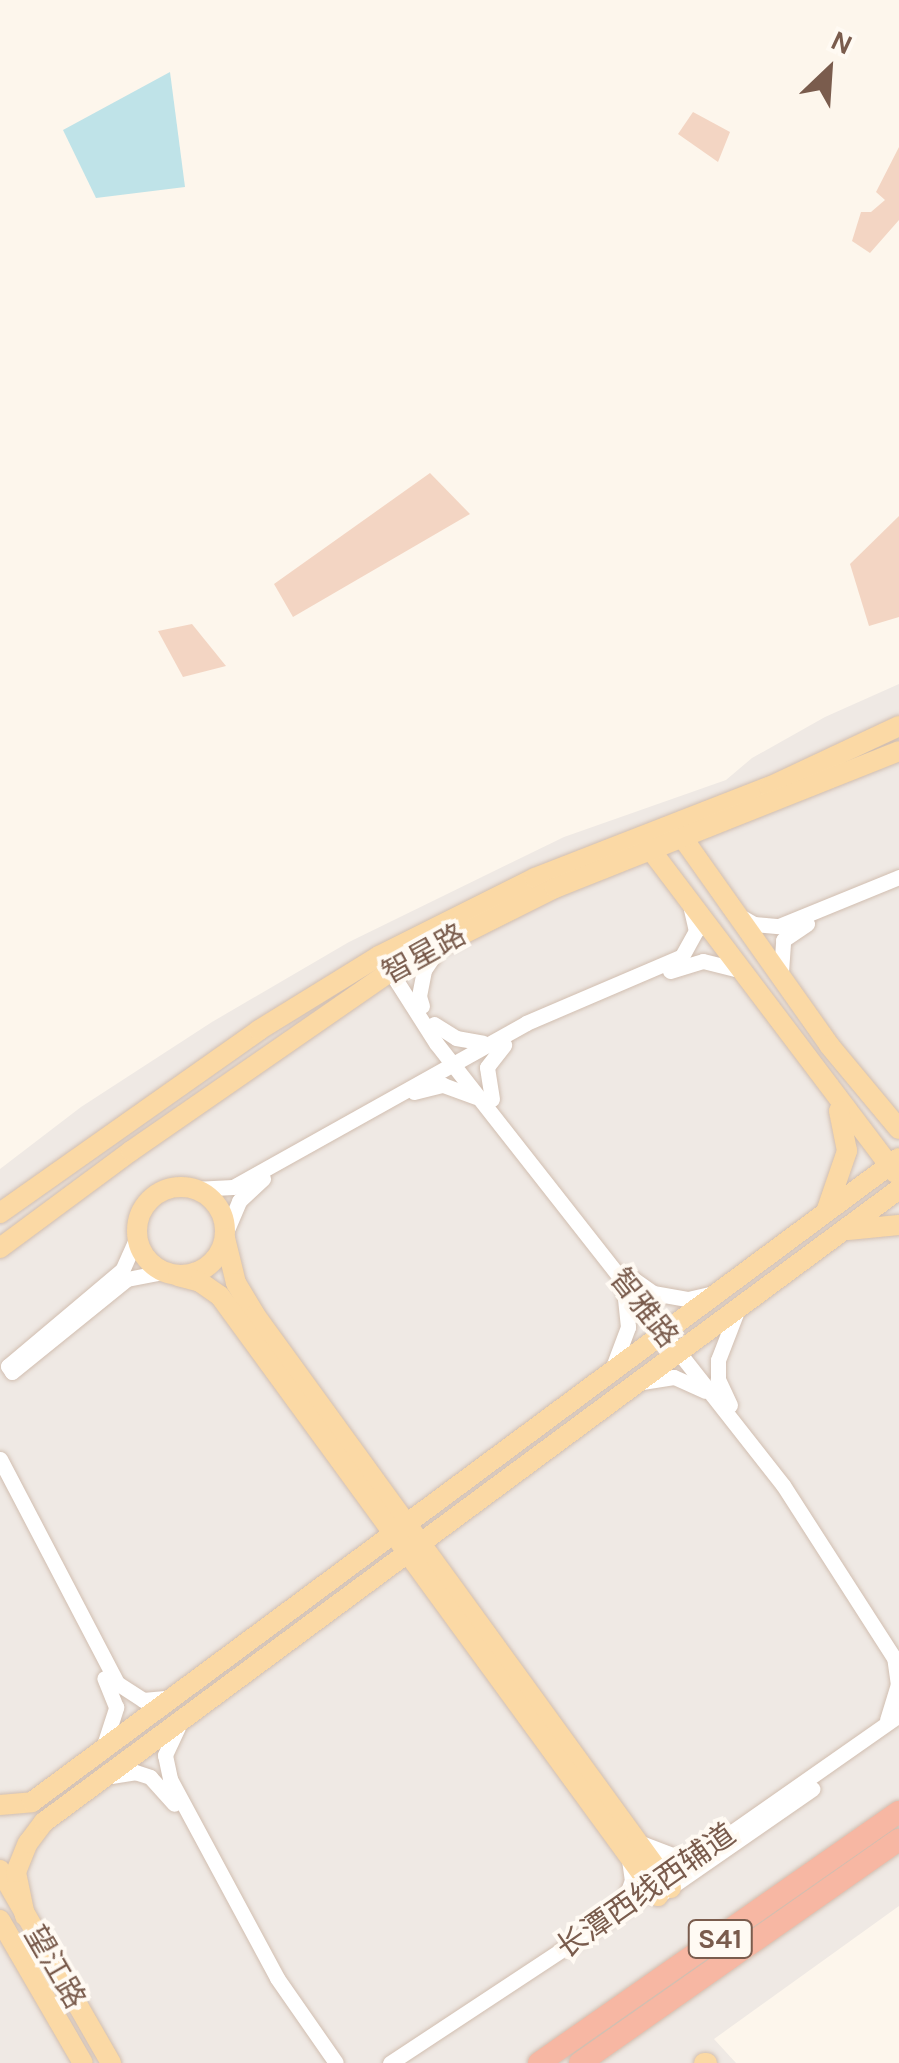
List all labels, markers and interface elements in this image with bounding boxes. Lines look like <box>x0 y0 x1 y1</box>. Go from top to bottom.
north arrow <box>779 20 879 120</box>
text: N <box>826 23 858 62</box>
street label: 智星路 <box>376 916 472 992</box>
street label: 智雅路 <box>602 1261 686 1355</box>
street label: 长潭西线西辅道 <box>550 1816 742 1966</box>
road number: S41 <box>688 1916 752 1962</box>
street label: 望江路 <box>17 1919 93 2015</box>

